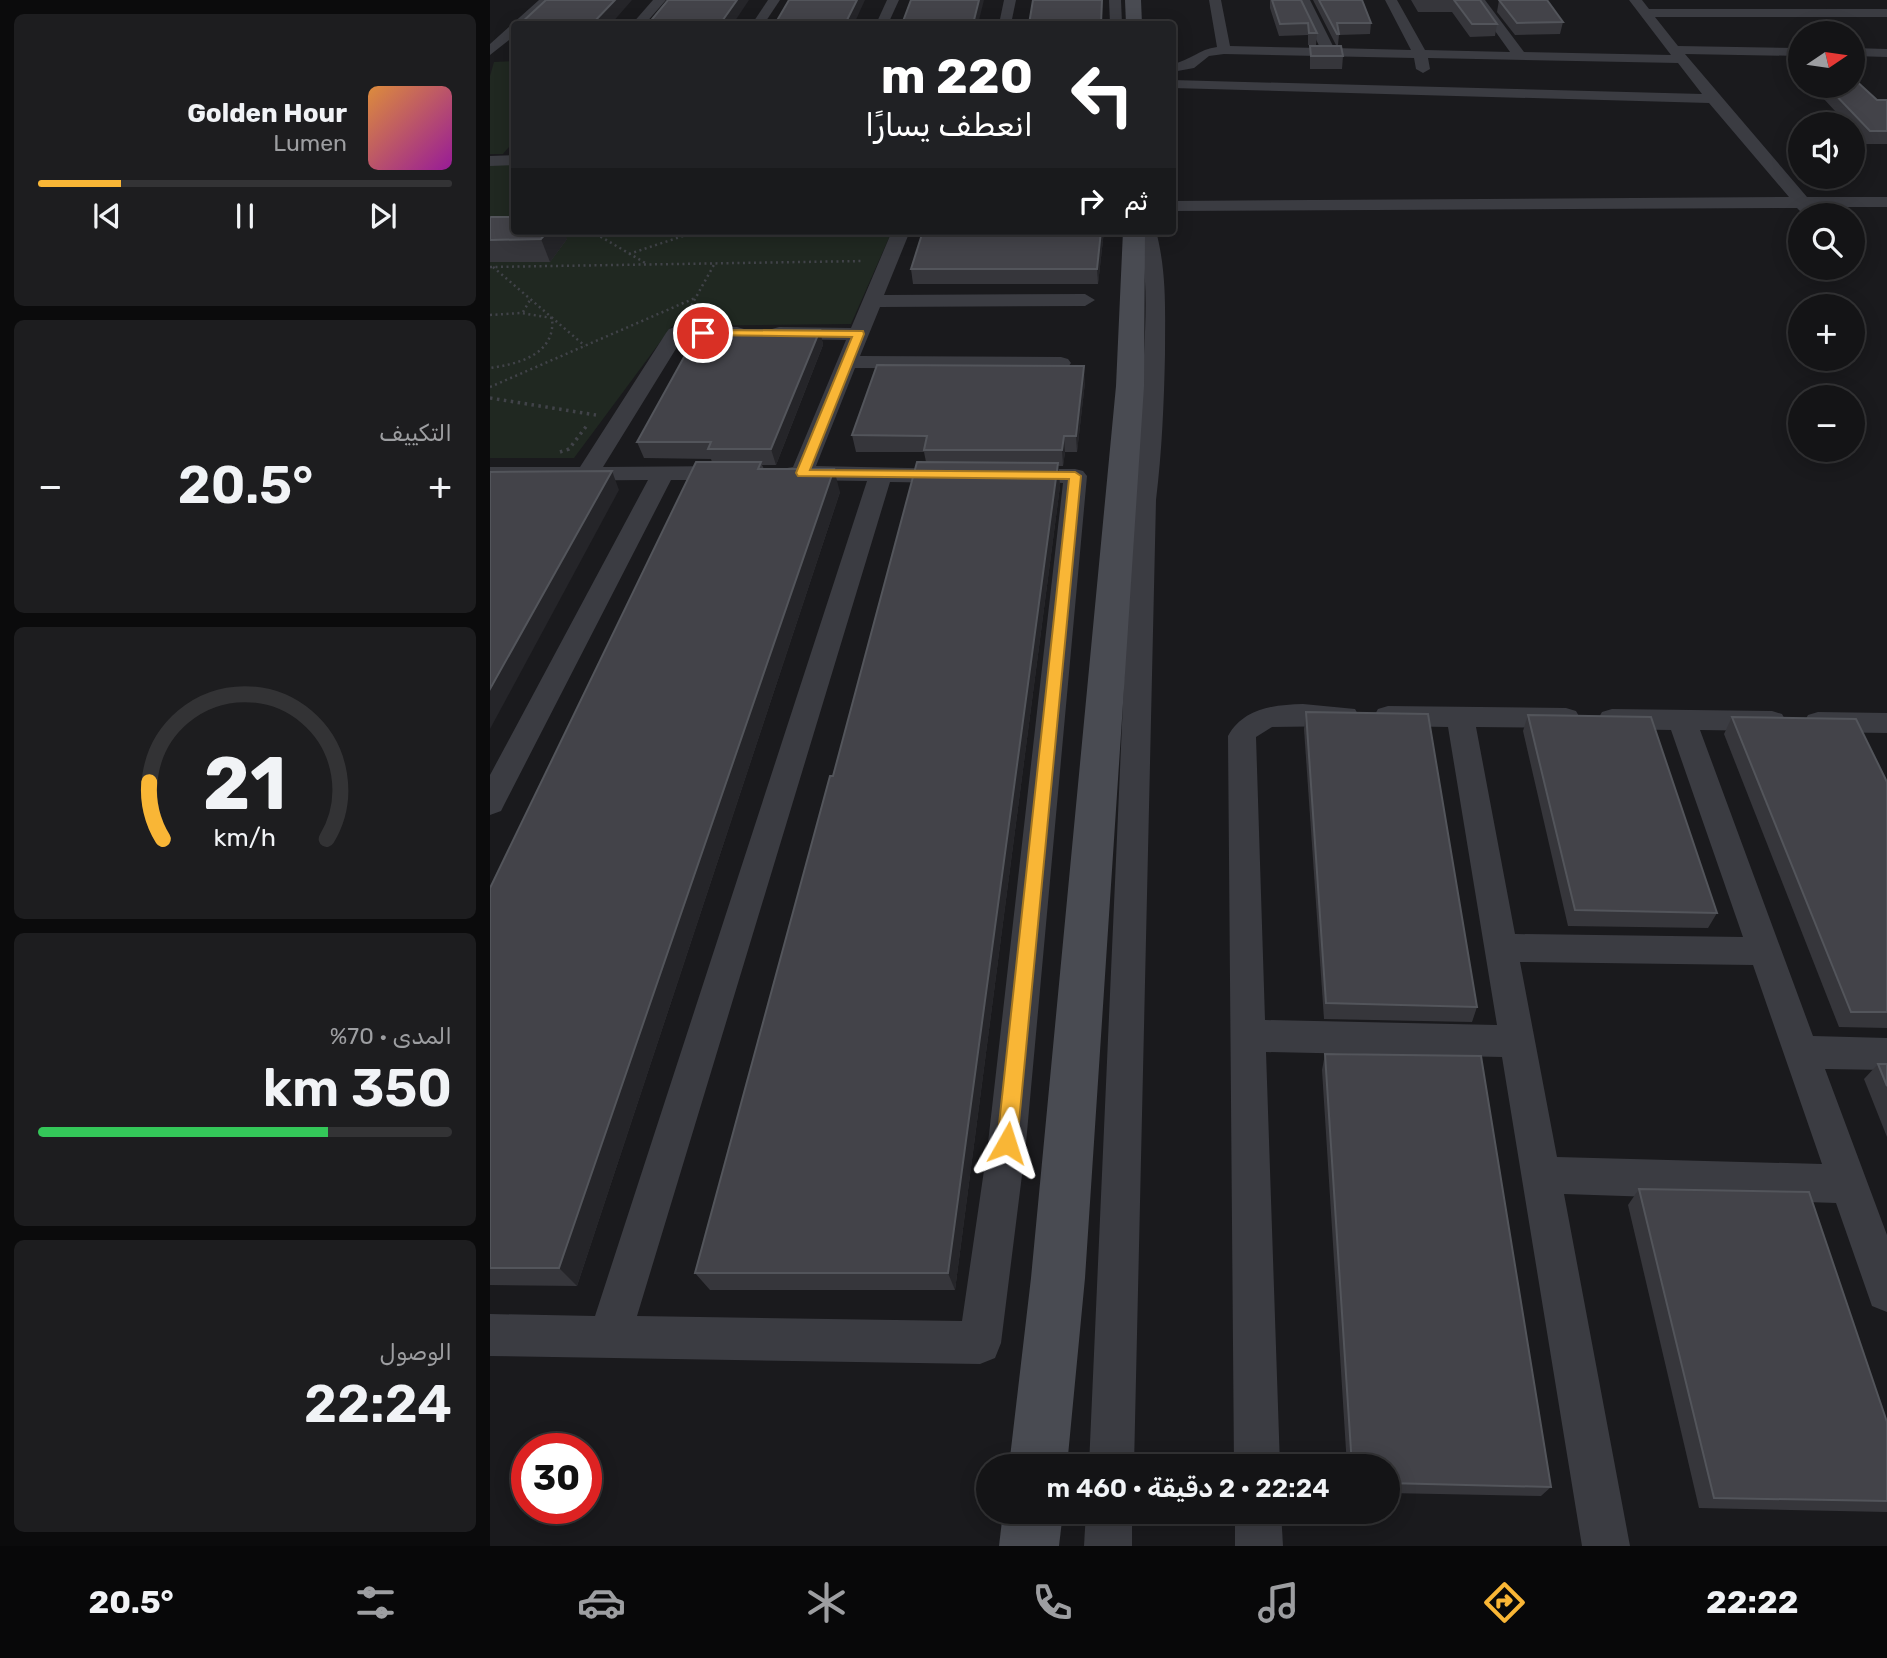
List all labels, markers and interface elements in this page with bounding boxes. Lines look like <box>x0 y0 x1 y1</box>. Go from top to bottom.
north arrow <box>1788 21 1866 98</box>
map controls <box>1788 21 1865 462</box>
text: 220 m <box>881 47 1033 105</box>
icon: left <box>1057 49 1148 140</box>
text: Golden Hour <box>187 98 347 129</box>
text: انعطف يسارًا <box>865 106 1033 144</box>
button: sound <box>1788 112 1865 189</box>
text: Lumen <box>273 129 347 157</box>
icon: right <box>1072 182 1110 220</box>
text: ثم <box>1124 186 1148 217</box>
icon: previous <box>88 197 126 235</box>
icon: pause <box>226 197 264 235</box>
icon: next <box>364 197 402 235</box>
button: search <box>1788 203 1865 280</box>
button: + <box>1788 294 1865 371</box>
pin <box>673 303 733 363</box>
icon: arrive <box>684 314 722 352</box>
button: − <box>1788 385 1865 462</box>
text: التكييف <box>379 419 452 447</box>
text: 20.5° <box>178 454 313 516</box>
text: − <box>38 463 63 509</box>
text: + <box>428 463 452 509</box>
text: 21 <box>203 741 287 827</box>
text: km/h <box>214 823 276 852</box>
text: المدى · 70% <box>330 1022 452 1050</box>
text: 350 km <box>263 1057 452 1119</box>
position arrow <box>970 1106 1044 1180</box>
text: الوصول <box>380 1338 452 1366</box>
text: 22:24 <box>304 1373 452 1435</box>
speed limit sign: 30 <box>511 1433 602 1524</box>
text: 22:24 · 2 دقيقة · 460 m <box>1047 1473 1330 1504</box>
icon: filters <box>351 1578 400 1627</box>
icon: car <box>577 1578 626 1627</box>
icon: climate <box>802 1578 851 1627</box>
icon: phone <box>1028 1578 1077 1627</box>
icon: music <box>1254 1578 1303 1627</box>
icon: directions <box>1480 1578 1529 1627</box>
text: 20.5° <box>89 1583 174 1621</box>
text: 22:22 <box>1706 1583 1799 1621</box>

